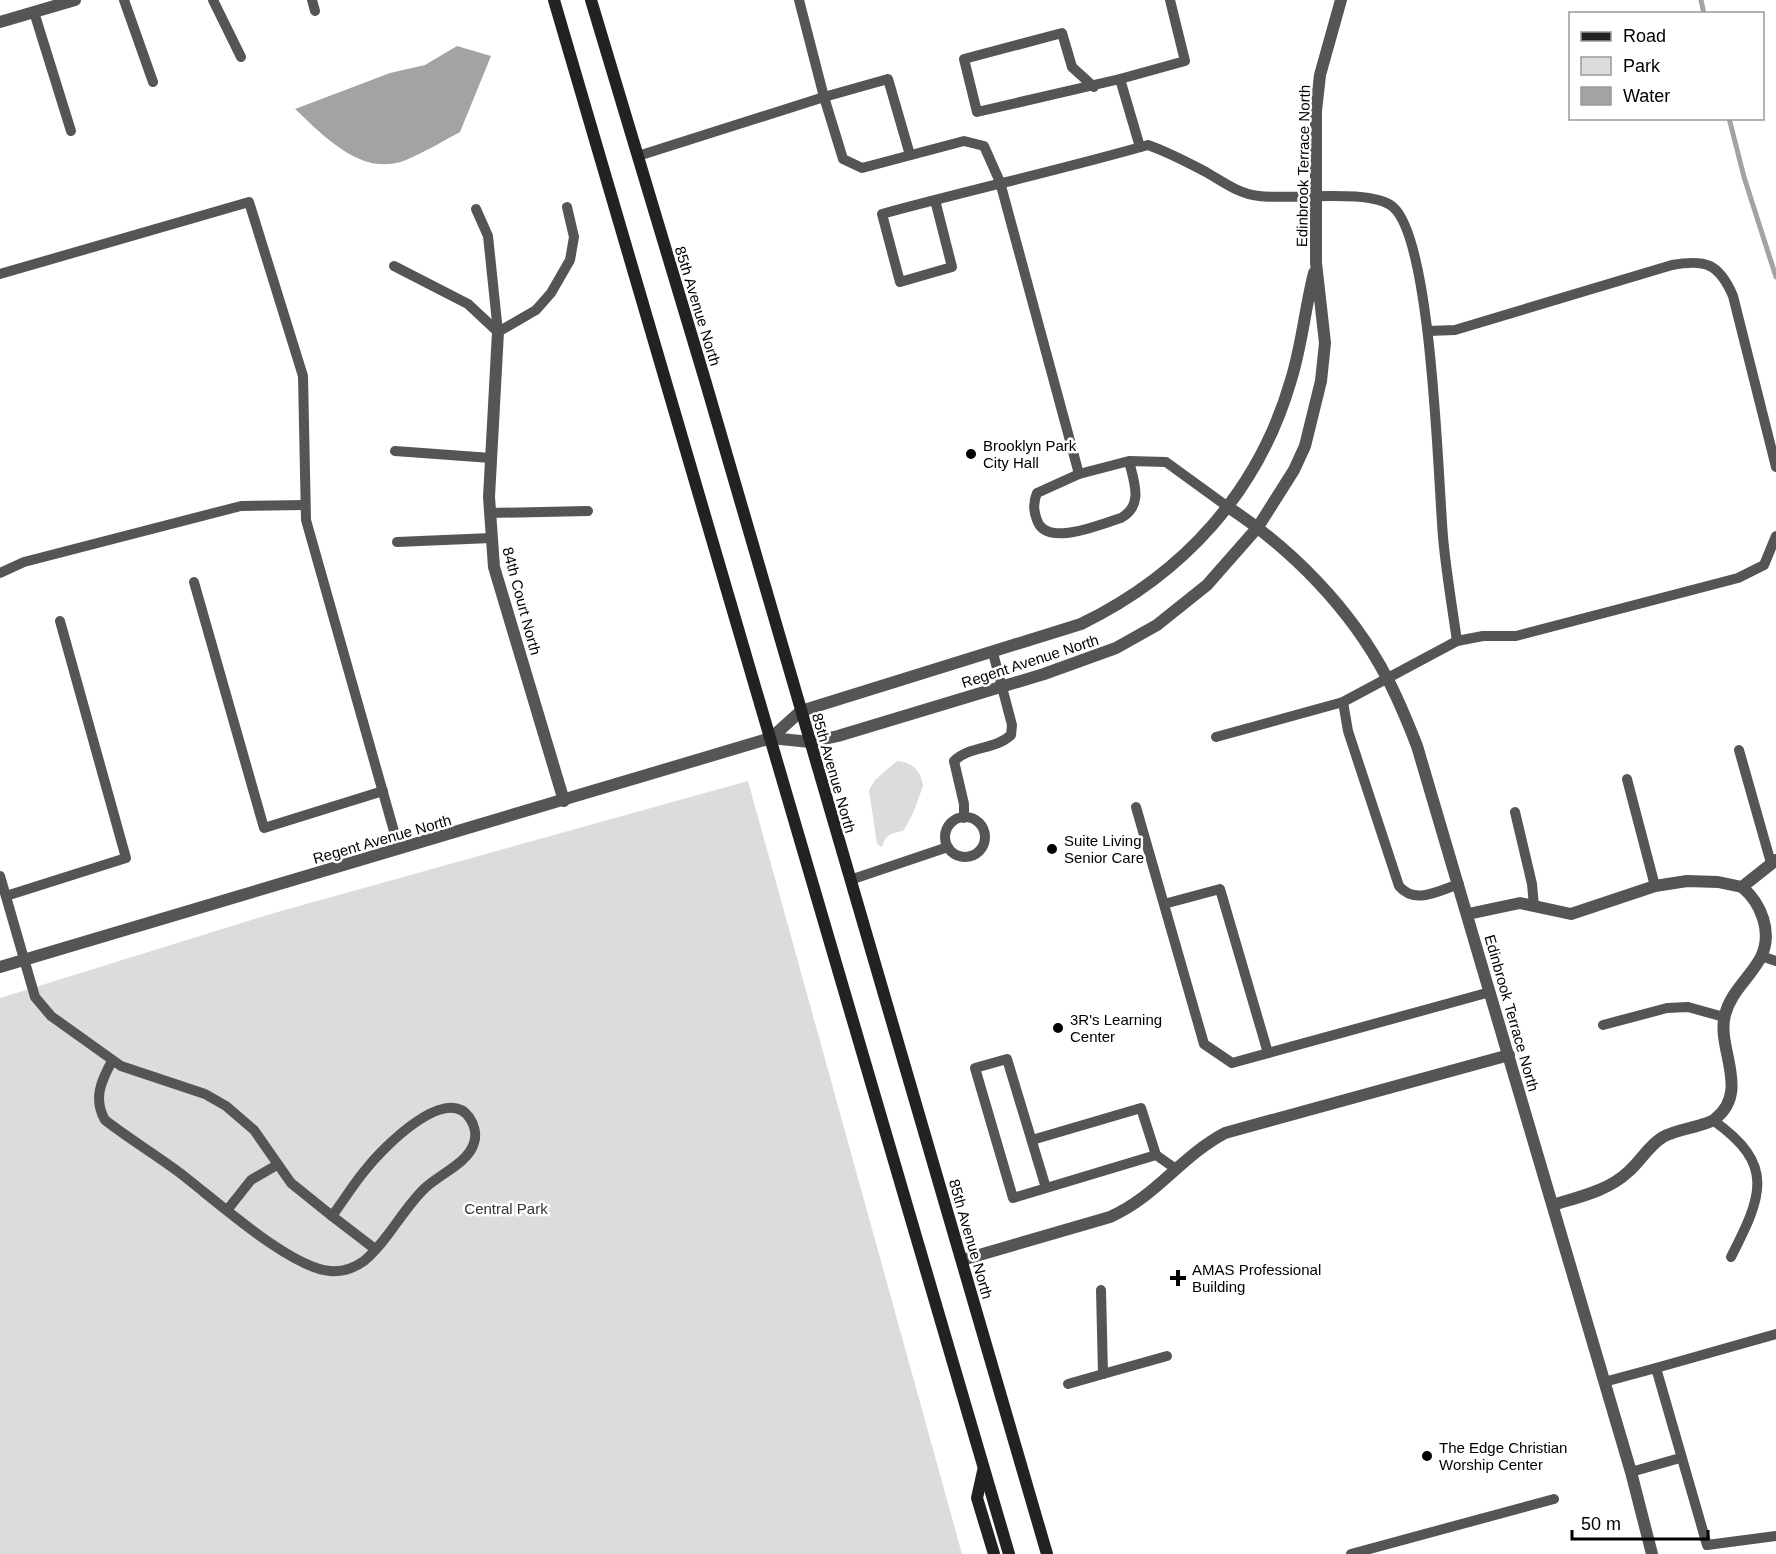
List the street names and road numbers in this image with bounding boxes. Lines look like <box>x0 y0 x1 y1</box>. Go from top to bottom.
street label: Edinbrook Terrace North <box>1293 85 1313 247</box>
street label: 85th Avenue North <box>672 244 724 368</box>
street label: 84th Court North <box>499 545 545 657</box>
street label: Regent Avenue North <box>959 631 1101 691</box>
street label: 85th Avenue North <box>809 711 859 835</box>
street label: Regent Avenue North <box>311 811 453 867</box>
street label: Edinbrook Terrace North <box>1481 933 1543 1093</box>
street label: 85th Avenue North <box>946 1177 996 1301</box>

